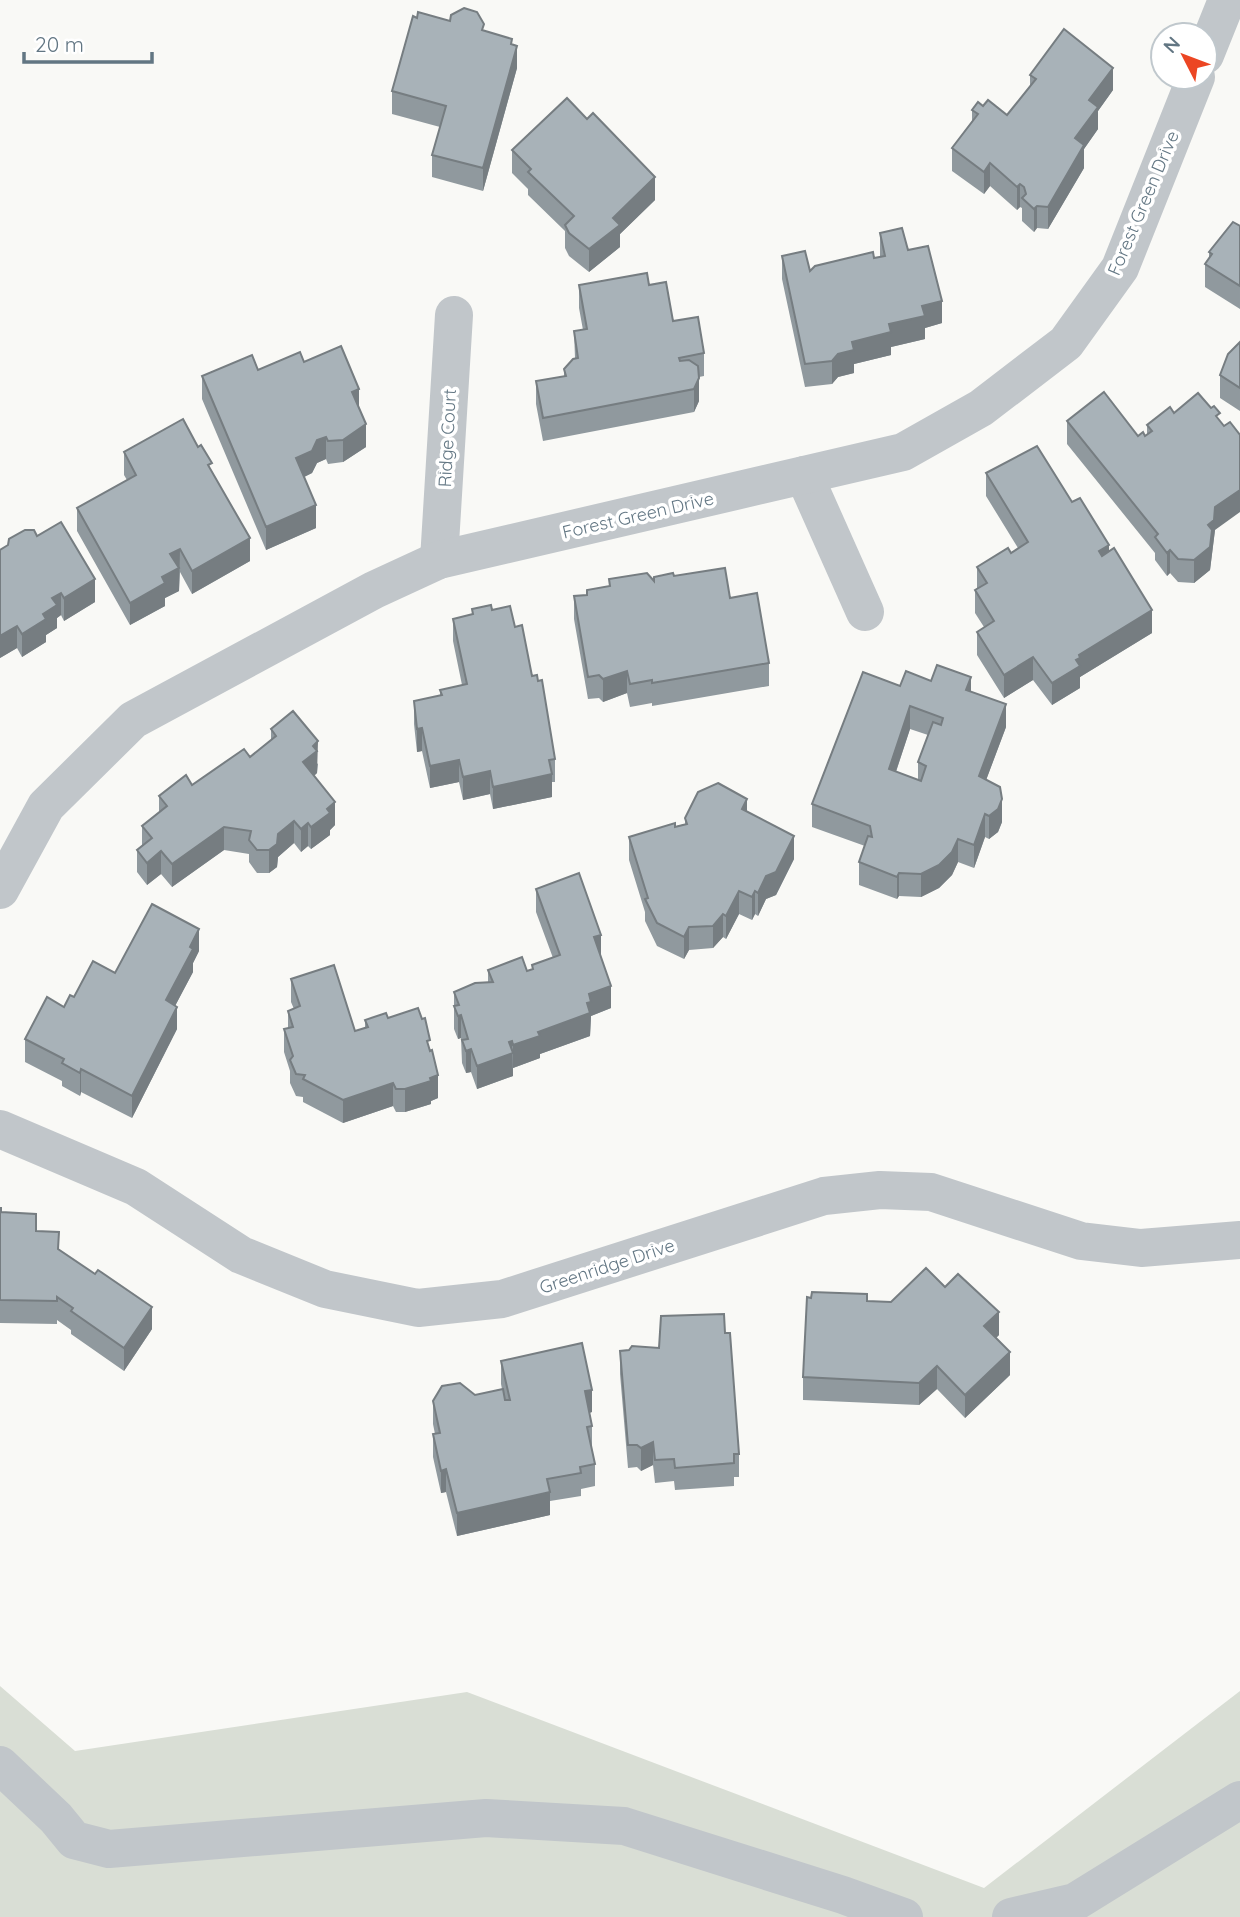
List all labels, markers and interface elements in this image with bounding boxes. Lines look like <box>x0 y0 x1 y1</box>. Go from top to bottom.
scale bar <box>24 21 152 65</box>
north arrow <box>1149 21 1219 91</box>
text: 20 m <box>35 31 84 57</box>
text: N <box>1158 31 1185 58</box>
street label: Forest Green Drive <box>1102 127 1184 279</box>
street label: Ridge Court <box>433 388 461 488</box>
street label: Forest Green Drive <box>560 486 716 544</box>
street label: Greenridge Drive <box>537 1233 677 1299</box>

